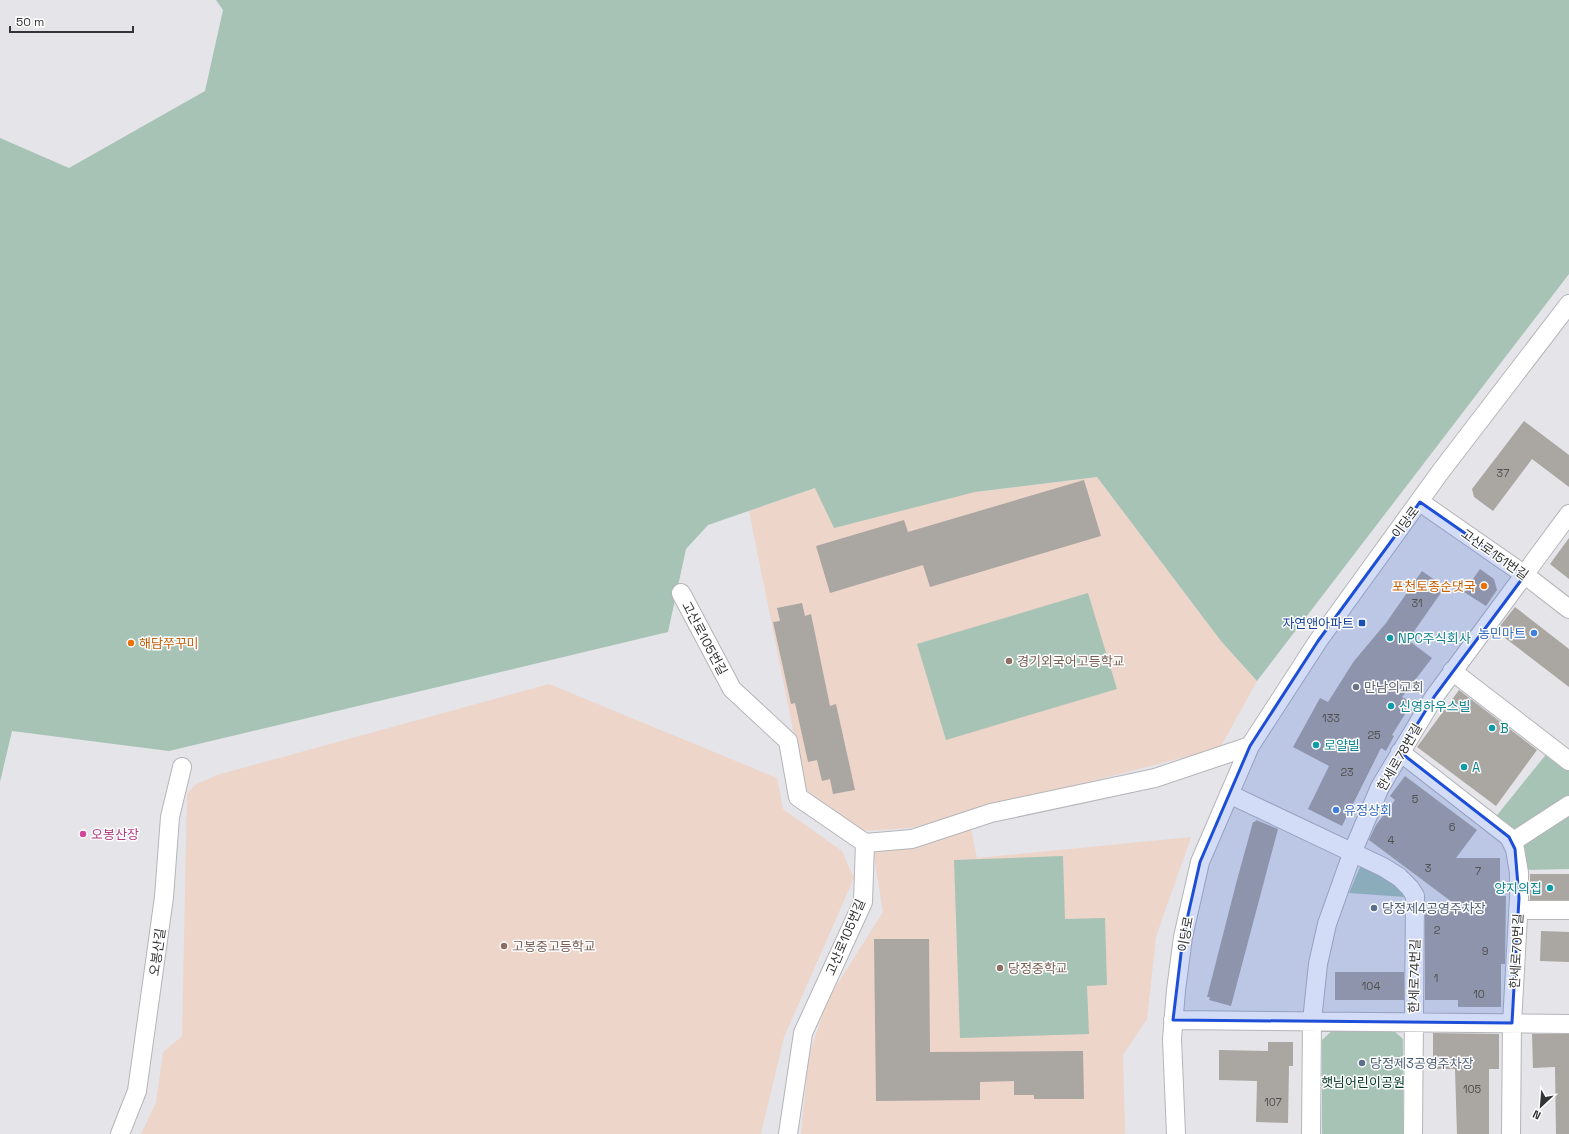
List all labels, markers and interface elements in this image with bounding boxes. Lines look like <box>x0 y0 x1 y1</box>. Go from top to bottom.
scale bar <box>10 8 133 34</box>
text: 50 m <box>16 14 44 30</box>
house number: 37 <box>1497 466 1509 480</box>
street label: 이당로 <box>1388 503 1423 542</box>
street label: 고산로151번길 <box>1458 525 1532 584</box>
place label: 포천토종순댓국 <box>1392 578 1476 595</box>
marker: 포천토종순댓국 <box>1479 581 1489 591</box>
house number: 31 <box>1411 596 1423 610</box>
street label: 고산로105번길 <box>678 598 731 678</box>
place label: 자연앤아파트 <box>1282 615 1354 632</box>
marker: 자연앤아파트 <box>1357 618 1367 628</box>
place label: 농민마트 <box>1478 625 1526 642</box>
marker: 농민마트 <box>1529 628 1539 638</box>
place label: NPC주식회사 <box>1398 630 1471 647</box>
marker: NPC주식회사 <box>1385 633 1395 643</box>
place label: 해담쭈꾸미 <box>139 635 199 652</box>
marker: 해담쭈꾸미 <box>126 638 136 648</box>
place label: 경기외국어고등학교 <box>1017 653 1125 670</box>
marker: 경기외국어고등학교 <box>1004 656 1014 666</box>
place label: 만남의교회 <box>1364 679 1424 696</box>
marker: 만남의교회 <box>1351 682 1361 692</box>
place label: 신영하우스빌 <box>1399 698 1471 715</box>
marker: 신영하우스빌 <box>1386 701 1396 711</box>
house number: 133 <box>1322 711 1340 725</box>
street label: 한세로78번길 <box>1373 720 1426 794</box>
place label: B <box>1500 720 1509 737</box>
marker: B <box>1487 723 1497 733</box>
house number: 25 <box>1367 728 1381 742</box>
place label: 로얄빌 <box>1324 737 1360 754</box>
marker: 로얄빌 <box>1311 740 1321 750</box>
place label: A <box>1472 759 1480 776</box>
marker: A <box>1459 762 1469 772</box>
house number: 23 <box>1340 765 1354 779</box>
house number: 5 <box>1412 792 1419 806</box>
place label: 유정상회 <box>1344 802 1392 819</box>
marker: 유정상회 <box>1331 805 1341 815</box>
house number: 6 <box>1449 820 1456 834</box>
place label: 오봉산장 <box>91 826 139 843</box>
marker: 오봉산장 <box>78 829 88 839</box>
house number: 4 <box>1388 833 1395 847</box>
house number: 3 <box>1425 861 1432 875</box>
house number: 7 <box>1475 864 1481 878</box>
place label: 양지의집 <box>1494 880 1542 897</box>
marker: 양지의집 <box>1545 883 1555 893</box>
street label: 고산로105번길 <box>822 896 869 978</box>
place label: 당정제4공영주차장 <box>1382 900 1486 917</box>
marker: 당정제4공영주차장 <box>1369 903 1379 913</box>
street label: 한세로70번길 <box>1506 913 1527 989</box>
street label: 이당로 <box>1174 915 1197 953</box>
house number: 2 <box>1434 923 1441 937</box>
street label: 오봉산길 <box>146 927 169 977</box>
place label: 고봉중고등학교 <box>512 938 596 955</box>
street label: 한세로74번길 <box>1405 939 1424 1013</box>
marker: 고봉중고등학교 <box>499 941 509 951</box>
house number: 9 <box>1482 944 1489 958</box>
place label: 당정중학교 <box>1008 960 1068 977</box>
marker: 당정중학교 <box>995 963 1005 973</box>
house number: 1 <box>1434 971 1438 985</box>
house number: 104 <box>1362 979 1380 993</box>
house number: 10 <box>1473 987 1485 1001</box>
place label: 당정제3공영주차장 <box>1370 1055 1474 1072</box>
marker: 당정제3공영주차장 <box>1357 1058 1367 1068</box>
park label: 햇님어린이공원 <box>1321 1074 1405 1091</box>
house number: 105 <box>1463 1082 1482 1096</box>
north arrow <box>1521 1086 1561 1126</box>
house number: 107 <box>1264 1095 1282 1109</box>
text: N <box>1530 1107 1543 1123</box>

